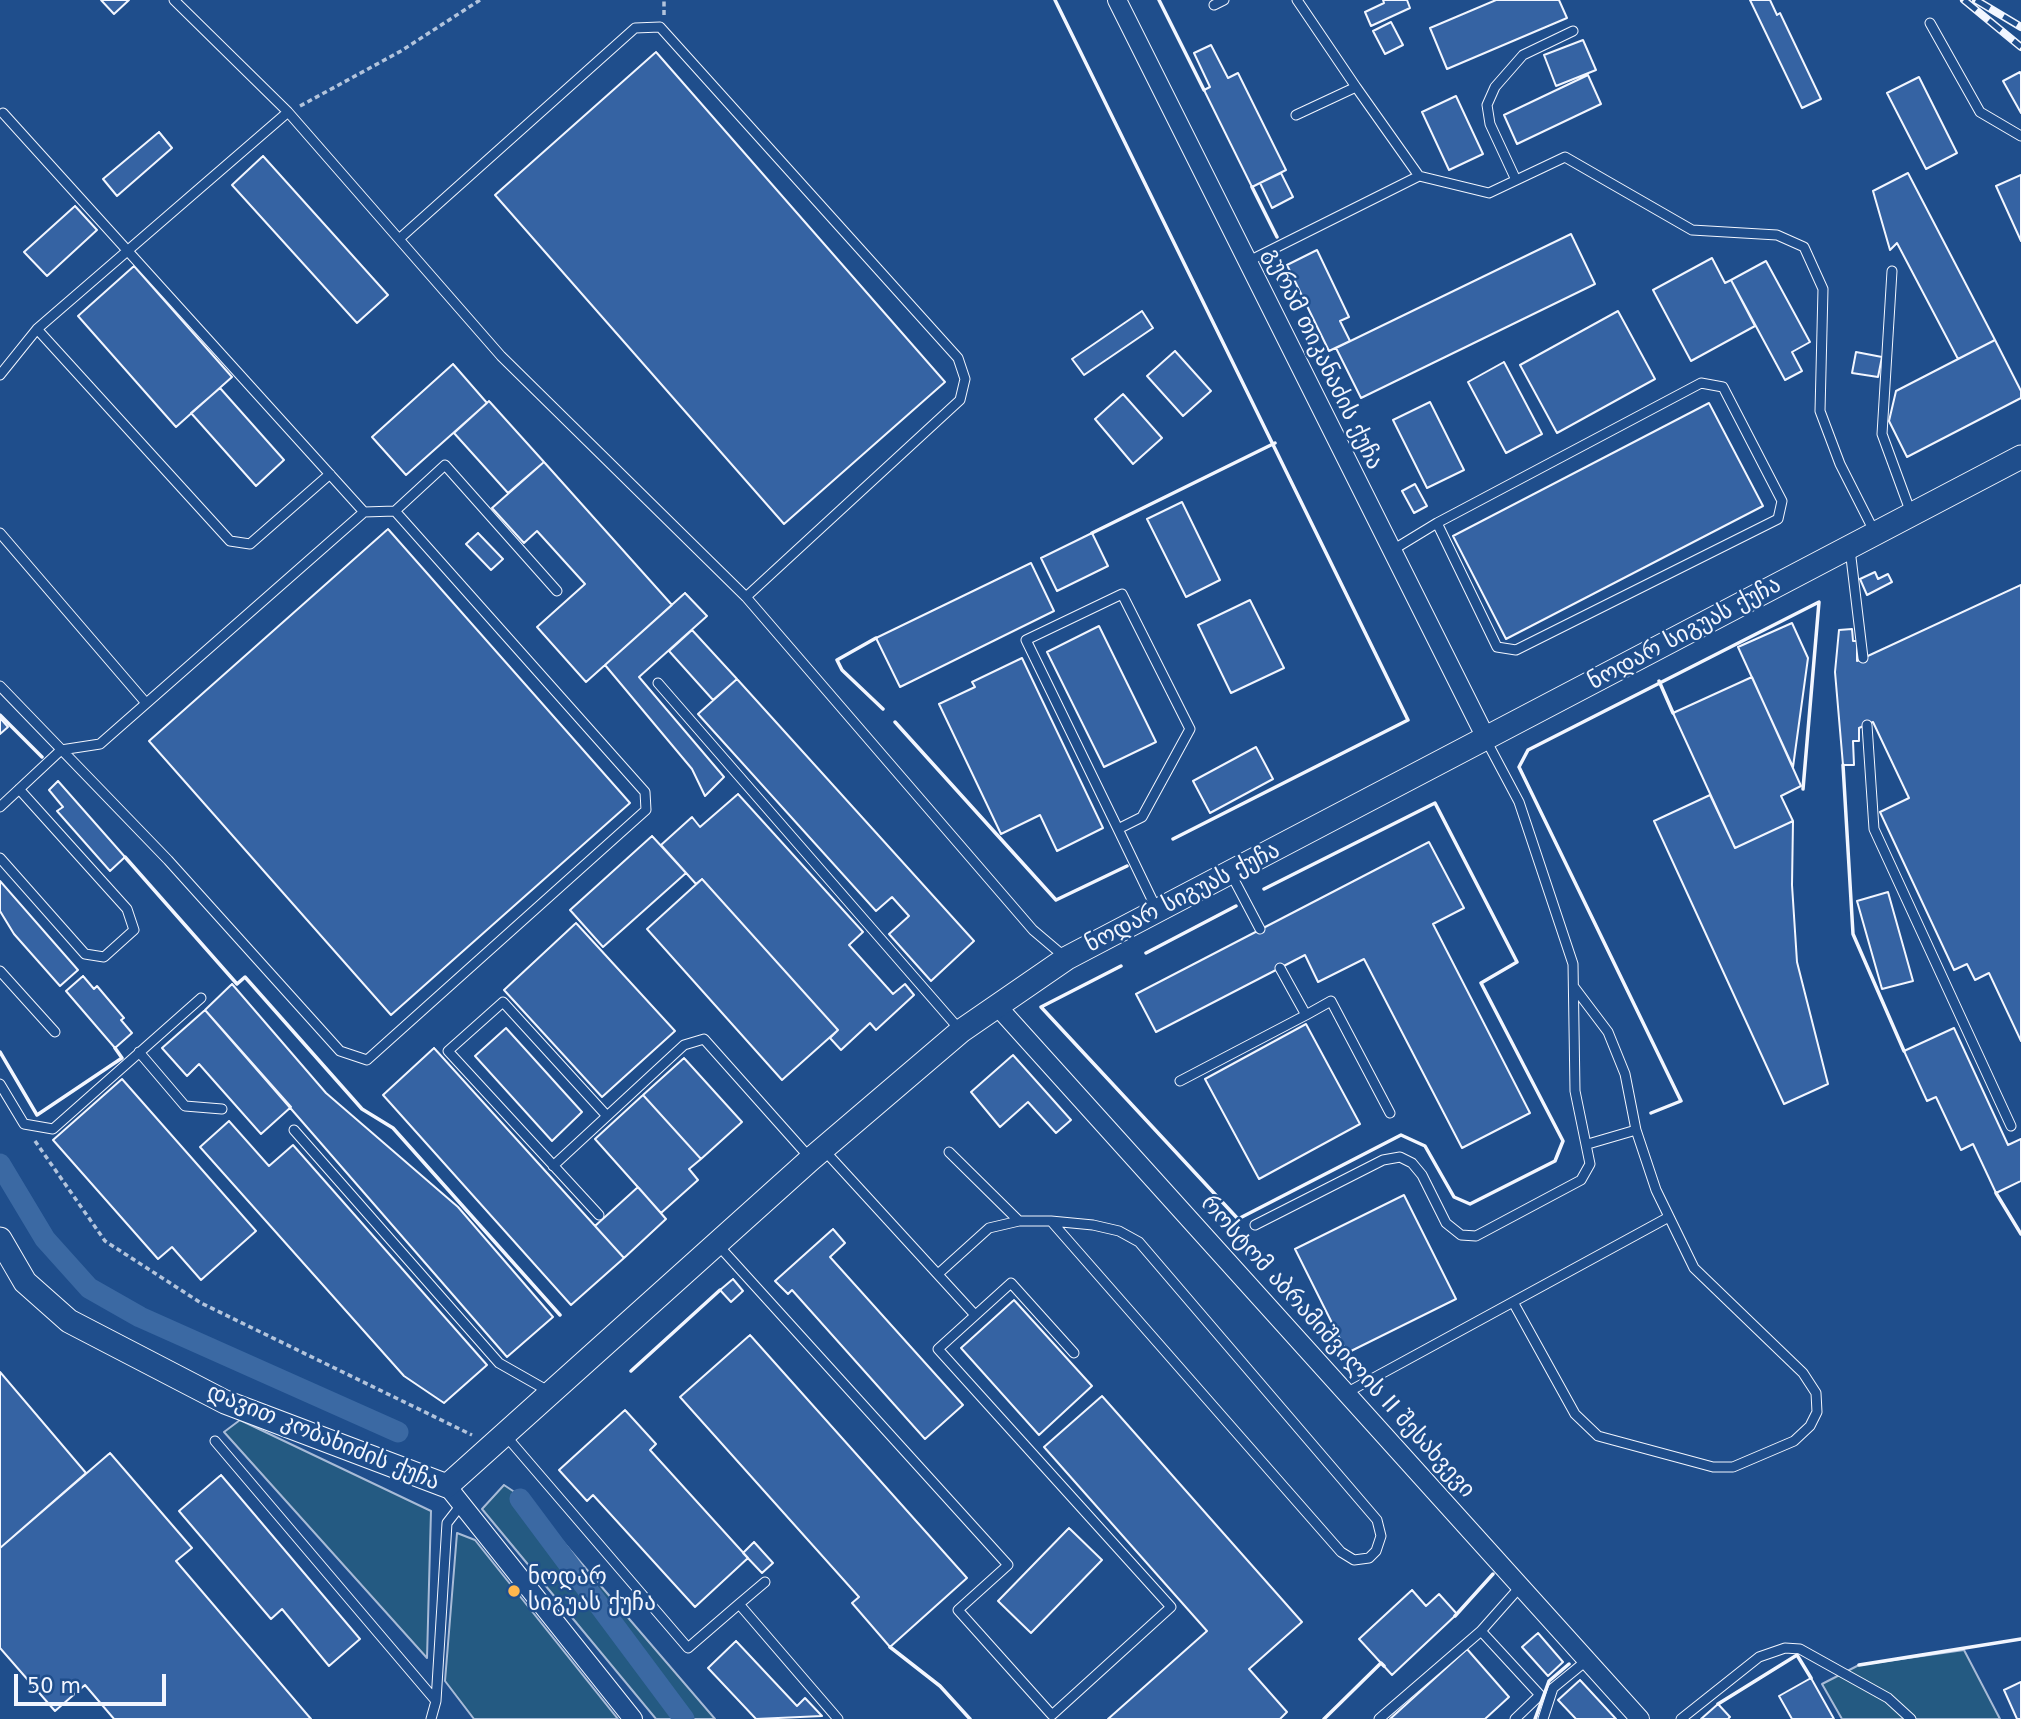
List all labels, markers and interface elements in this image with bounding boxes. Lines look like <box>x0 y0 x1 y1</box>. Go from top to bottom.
street label: გურამ თიკანაძის ქუჩა <box>1256 244 1388 474</box>
street label: ნოდარ სიგუას ქუჩა <box>1584 572 1786 696</box>
street label: ნოდარ სიგუას ქუჩა <box>1081 837 1285 959</box>
street label: როსტომ აბრამიშვილის II შესახვევი <box>1194 1190 1480 1504</box>
street label: დავით კობახიძის ქუჩა <box>203 1379 443 1497</box>
place label: ნოდარ სიგუას ქუჩა <box>528 1564 656 1618</box>
marker: ნოდარ სიგუას ქუჩა <box>506 1583 522 1599</box>
scale bar <box>18 1660 170 1704</box>
text: 50 m <box>27 1674 81 1698</box>

